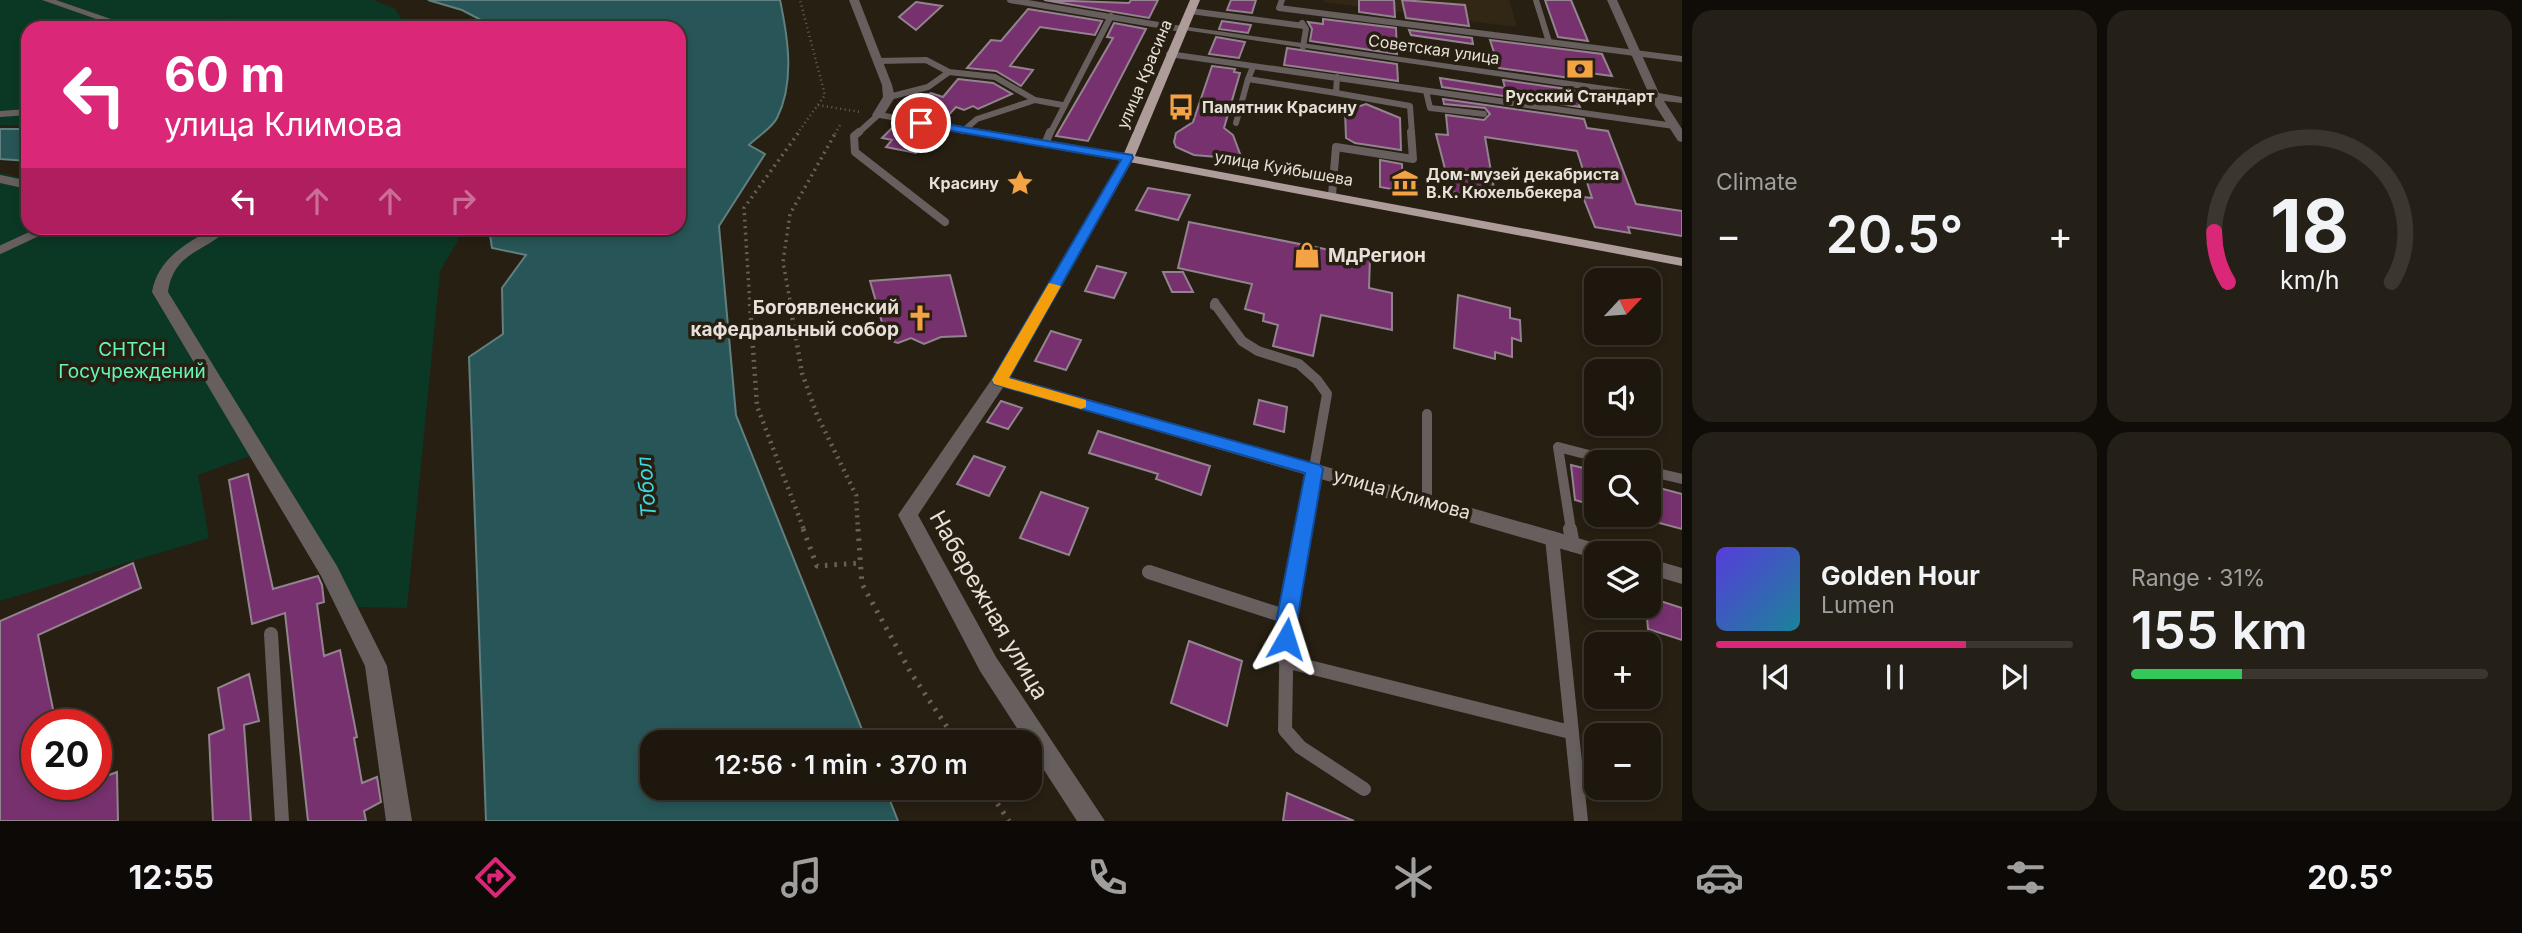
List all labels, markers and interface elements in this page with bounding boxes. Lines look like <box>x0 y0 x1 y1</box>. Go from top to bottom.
street label: улица Красина <box>1112 16 1176 132</box>
street label: Советская улица <box>1367 30 1501 68</box>
text: 60 m <box>164 45 285 104</box>
icon: left <box>49 49 140 140</box>
bank icon: Русский Стандарт <box>1565 54 1595 84</box>
place label: Русский Стандарт <box>1506 86 1654 106</box>
bus stop icon: Памятник Красину <box>1166 92 1196 122</box>
pin <box>891 93 951 153</box>
place label: Памятник Красину <box>1202 97 1357 117</box>
icon: arrive <box>902 104 940 142</box>
text: улица Климова <box>164 105 403 144</box>
street label: улица Куйбышева <box>1213 146 1355 190</box>
place label: Дом-музей декабриста В.К. Кюхельбекера <box>1426 164 1619 202</box>
place icon: Красину <box>1005 168 1035 198</box>
museum icon: Дом-музей декабриста В.К. Кюхельбекера <box>1390 168 1420 198</box>
text: Climate <box>1716 168 1798 196</box>
place label: Красину <box>929 173 999 193</box>
text: 18 <box>2270 181 2349 270</box>
icon: left <box>225 182 263 220</box>
icon: ahead <box>298 182 336 220</box>
icon: ahead <box>371 182 409 220</box>
icon: right <box>444 182 482 220</box>
text: 20.5° <box>1826 203 1963 266</box>
text: − <box>1716 212 1741 258</box>
text: + <box>2048 212 2073 258</box>
shop icon: МдРегион <box>1292 240 1322 270</box>
place label: МдРегион <box>1328 244 1426 267</box>
text: km/h <box>2280 265 2339 295</box>
north arrow <box>1584 268 1661 345</box>
map controls <box>1584 268 1661 800</box>
place label: Богоявленский кафедральный собор <box>691 296 899 341</box>
church icon: Богоявленский кафедральный собор <box>905 303 935 333</box>
park label: СНТСН Госучреждений <box>58 338 206 383</box>
button: sound <box>1584 359 1661 436</box>
button: search <box>1584 450 1661 527</box>
water label: Тобол <box>631 455 661 519</box>
street label: улица Климова <box>1331 463 1473 525</box>
street label: Набережная улица <box>923 505 1055 705</box>
button: layers <box>1584 541 1661 618</box>
text: Golden Hour <box>1821 560 1980 591</box>
text: Range · 31% <box>2131 564 2265 592</box>
text: Lumen <box>1821 591 1895 619</box>
text: 155 km <box>2131 599 2308 662</box>
position arrow <box>1249 602 1323 676</box>
button: + <box>1584 632 1661 709</box>
icon: previous <box>1757 658 1795 696</box>
icon: pause <box>1876 658 1914 696</box>
icon: next <box>1995 658 2033 696</box>
speed limit sign: 20 <box>21 709 112 800</box>
button: − <box>1584 723 1661 800</box>
text: 12:56 · 1 min · 370 m <box>714 749 968 780</box>
icon: directions <box>471 853 520 902</box>
icon: music <box>777 853 826 902</box>
icon: phone <box>1083 853 1132 902</box>
icon: climate <box>1389 853 1438 902</box>
icon: car <box>1695 853 1744 902</box>
icon: filters <box>2001 853 2050 902</box>
text: 12:55 <box>129 858 214 897</box>
text: 20.5° <box>2307 858 2393 897</box>

